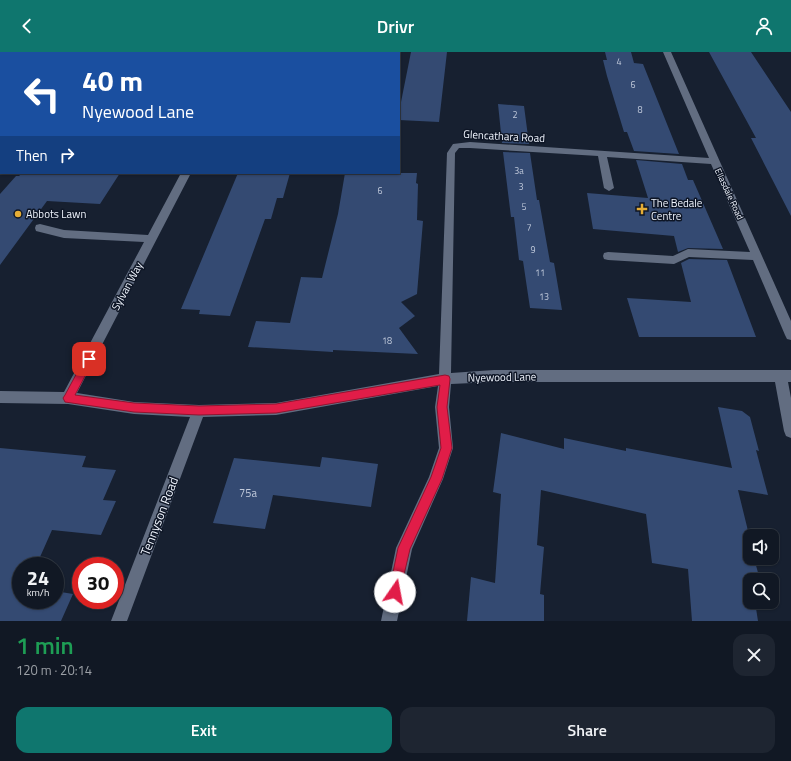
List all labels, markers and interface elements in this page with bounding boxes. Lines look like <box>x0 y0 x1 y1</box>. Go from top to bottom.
text: Drivr <box>377 13 414 40</box>
icon: back <box>16 15 38 37</box>
icon: person <box>753 15 775 37</box>
house number: 4 <box>616 55 622 68</box>
text: 40 m <box>82 59 143 102</box>
icon: left <box>16 68 68 120</box>
house number: 6 <box>630 78 636 91</box>
text: Nyewood Lane <box>82 98 194 125</box>
house number: 8 <box>637 103 643 116</box>
house number: 2 <box>512 108 518 121</box>
street label: Glencathara Road <box>463 126 545 146</box>
text: Then <box>16 144 48 167</box>
icon: right <box>56 144 78 166</box>
house number: 3a <box>514 164 524 177</box>
street label: Ellasdale Road <box>712 166 747 222</box>
house number: 3 <box>518 180 524 193</box>
house number: 6 <box>377 184 383 197</box>
place label: The Bedale Centre <box>651 195 703 224</box>
house number: 5 <box>521 200 527 213</box>
marker: The Bedale Centre <box>636 203 648 215</box>
place label: Abbots Lawn <box>26 206 86 222</box>
marker: Abbots Lawn <box>13 209 23 219</box>
house number: 7 <box>526 221 532 234</box>
house number: 9 <box>530 243 536 256</box>
street label: Sylvan Way <box>107 258 147 313</box>
house number: 11 <box>535 266 545 279</box>
house number: 13 <box>539 290 549 303</box>
house number: 18 <box>382 334 392 347</box>
pin <box>72 342 106 376</box>
icon: arrive <box>78 348 100 370</box>
street label: Nyewood Lane <box>468 368 537 386</box>
street label: Tennyson Road <box>135 474 183 558</box>
house number: 75a <box>239 485 257 501</box>
map controls <box>743 529 779 609</box>
button: sound <box>743 529 779 565</box>
speed limit sign: 30 <box>72 557 124 609</box>
text: 24 <box>27 562 49 593</box>
position arrow <box>374 571 416 613</box>
button: search <box>743 573 779 609</box>
text: km/h <box>27 585 49 600</box>
text: 1 min <box>16 627 74 663</box>
button: close <box>733 634 775 676</box>
text: 120 m · 20:14 <box>16 660 92 680</box>
button: Exit <box>16 707 392 753</box>
button: Share <box>400 707 775 753</box>

